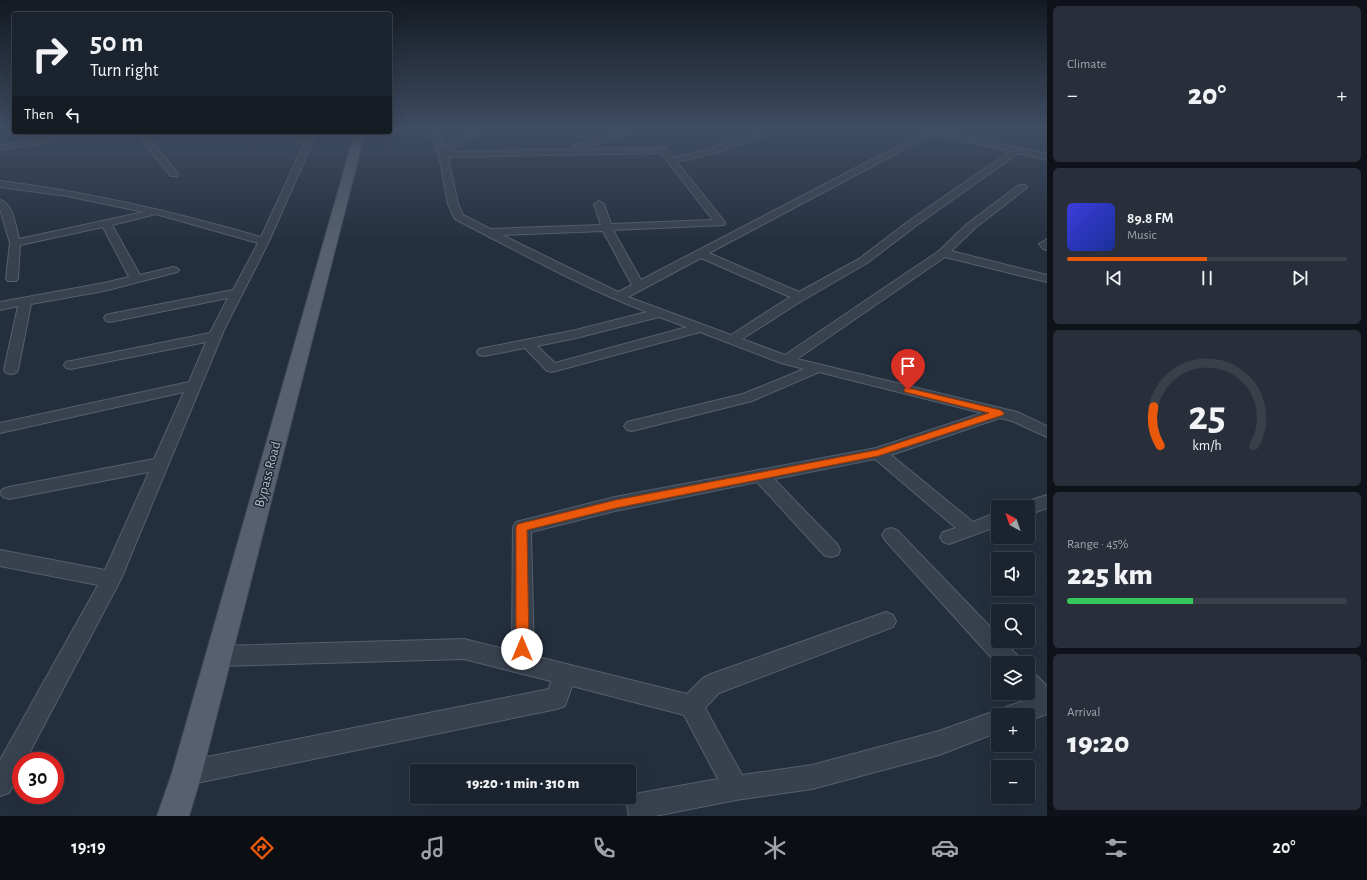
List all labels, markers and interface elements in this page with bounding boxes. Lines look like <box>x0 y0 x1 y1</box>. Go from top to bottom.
icon: right <box>24 28 76 80</box>
text: 50 m <box>90 29 144 57</box>
text: Climate <box>1067 58 1106 71</box>
text: Turn right <box>90 62 159 80</box>
text: 20° <box>1188 80 1226 110</box>
text: − <box>1067 84 1078 106</box>
text: + <box>1336 84 1347 106</box>
icon: left <box>62 104 84 126</box>
text: Then <box>24 107 54 122</box>
text: 89.8 FM <box>1127 211 1173 226</box>
text: Music <box>1127 229 1157 242</box>
icon: previous <box>1103 267 1125 289</box>
icon: pause <box>1196 267 1218 289</box>
icon: next <box>1289 267 1311 289</box>
pin <box>891 349 925 390</box>
icon: arrive <box>897 355 919 377</box>
text: 25 <box>1188 396 1226 437</box>
text: km/h <box>1192 439 1222 453</box>
street label: Bypass Road <box>252 440 283 509</box>
north arrow <box>991 500 1035 544</box>
map controls <box>991 500 1035 804</box>
text: Range · 45% <box>1067 538 1129 551</box>
button: sound <box>991 552 1035 596</box>
text: 225 km <box>1067 560 1153 590</box>
button: search <box>991 604 1035 648</box>
position arrow <box>501 628 543 670</box>
button: layers <box>991 656 1035 700</box>
text: Arrival <box>1067 706 1100 719</box>
button: + <box>991 708 1035 752</box>
text: 19:20 <box>1067 728 1129 758</box>
speed limit sign: 30 <box>12 752 64 804</box>
button: − <box>991 760 1035 804</box>
text: 19:20 · 1 min · 310 m <box>467 776 579 791</box>
icon: directions <box>248 834 276 862</box>
icon: music <box>419 834 447 862</box>
icon: phone <box>590 834 618 862</box>
icon: climate <box>761 834 789 862</box>
icon: car <box>931 834 959 862</box>
icon: filters <box>1102 834 1130 862</box>
text: 19:19 <box>71 839 106 857</box>
text: 20° <box>1273 839 1296 857</box>

